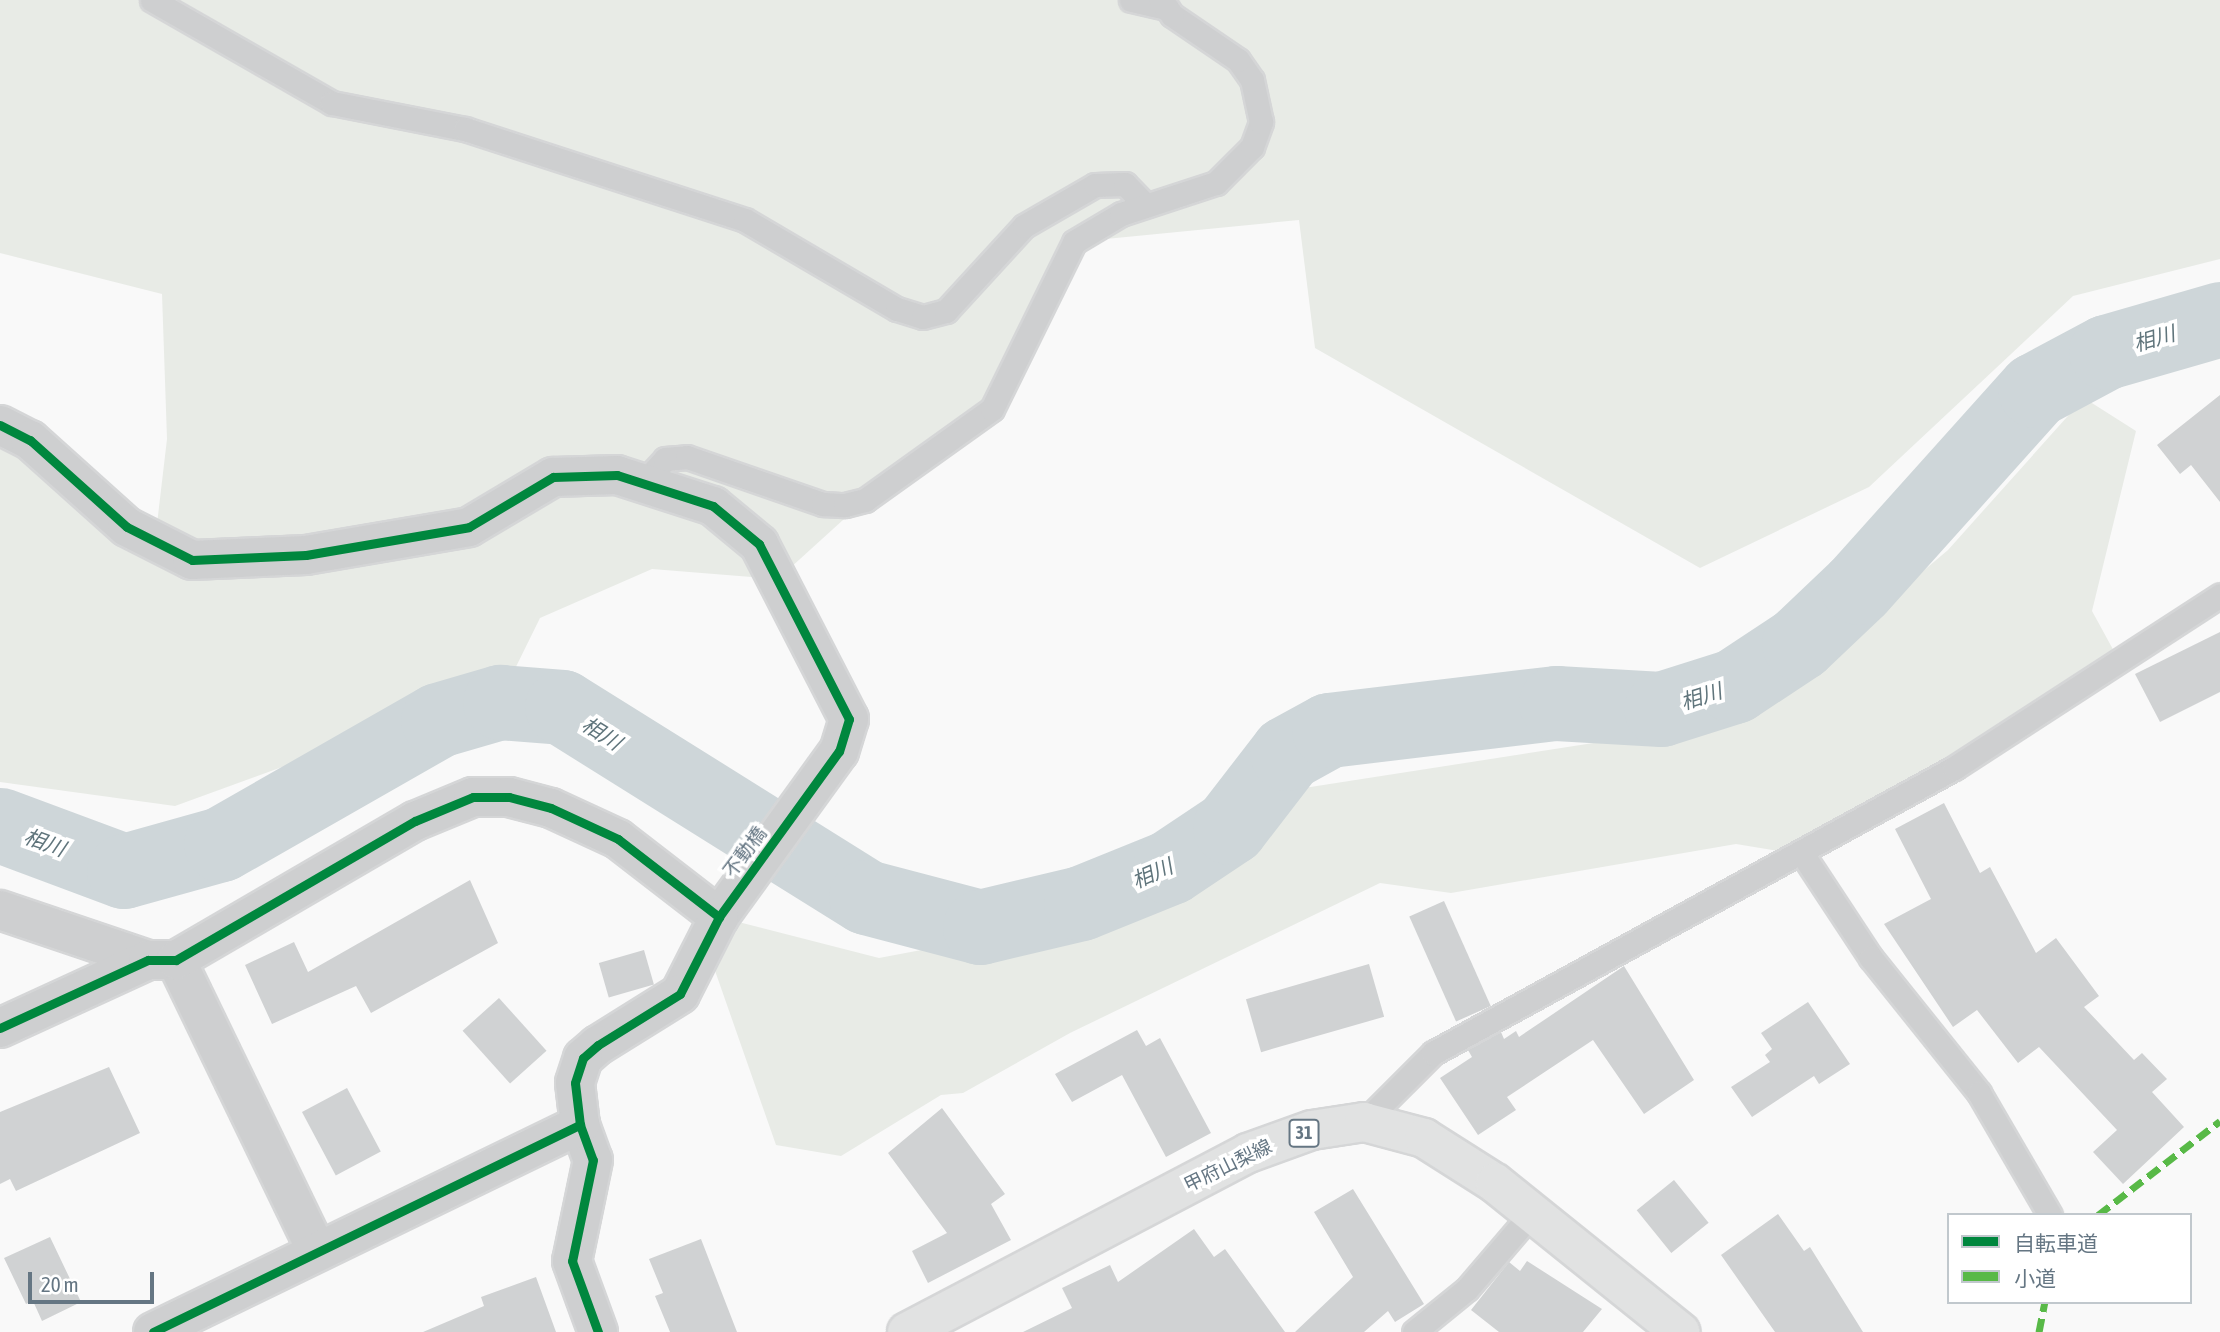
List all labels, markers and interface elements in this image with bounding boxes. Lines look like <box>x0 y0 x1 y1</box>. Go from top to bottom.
water label: 相川 <box>2130 320 2178 356</box>
water label: 相川 <box>1677 678 1725 714</box>
water label: 相川 <box>578 711 626 755</box>
street label: 不動橋 <box>719 822 771 882</box>
water label: 相川 <box>21 823 69 861</box>
water label: 相川 <box>1128 853 1176 893</box>
road number: 31 <box>1288 1118 1320 1148</box>
street label: 甲府山梨線 <box>1180 1135 1276 1197</box>
legend <box>1947 1213 2192 1304</box>
text: 自転車道 <box>2014 1231 2098 1255</box>
scale bar <box>32 1258 158 1302</box>
text: 小道 <box>2014 1266 2056 1290</box>
text: 20 m <box>41 1272 79 1296</box>

